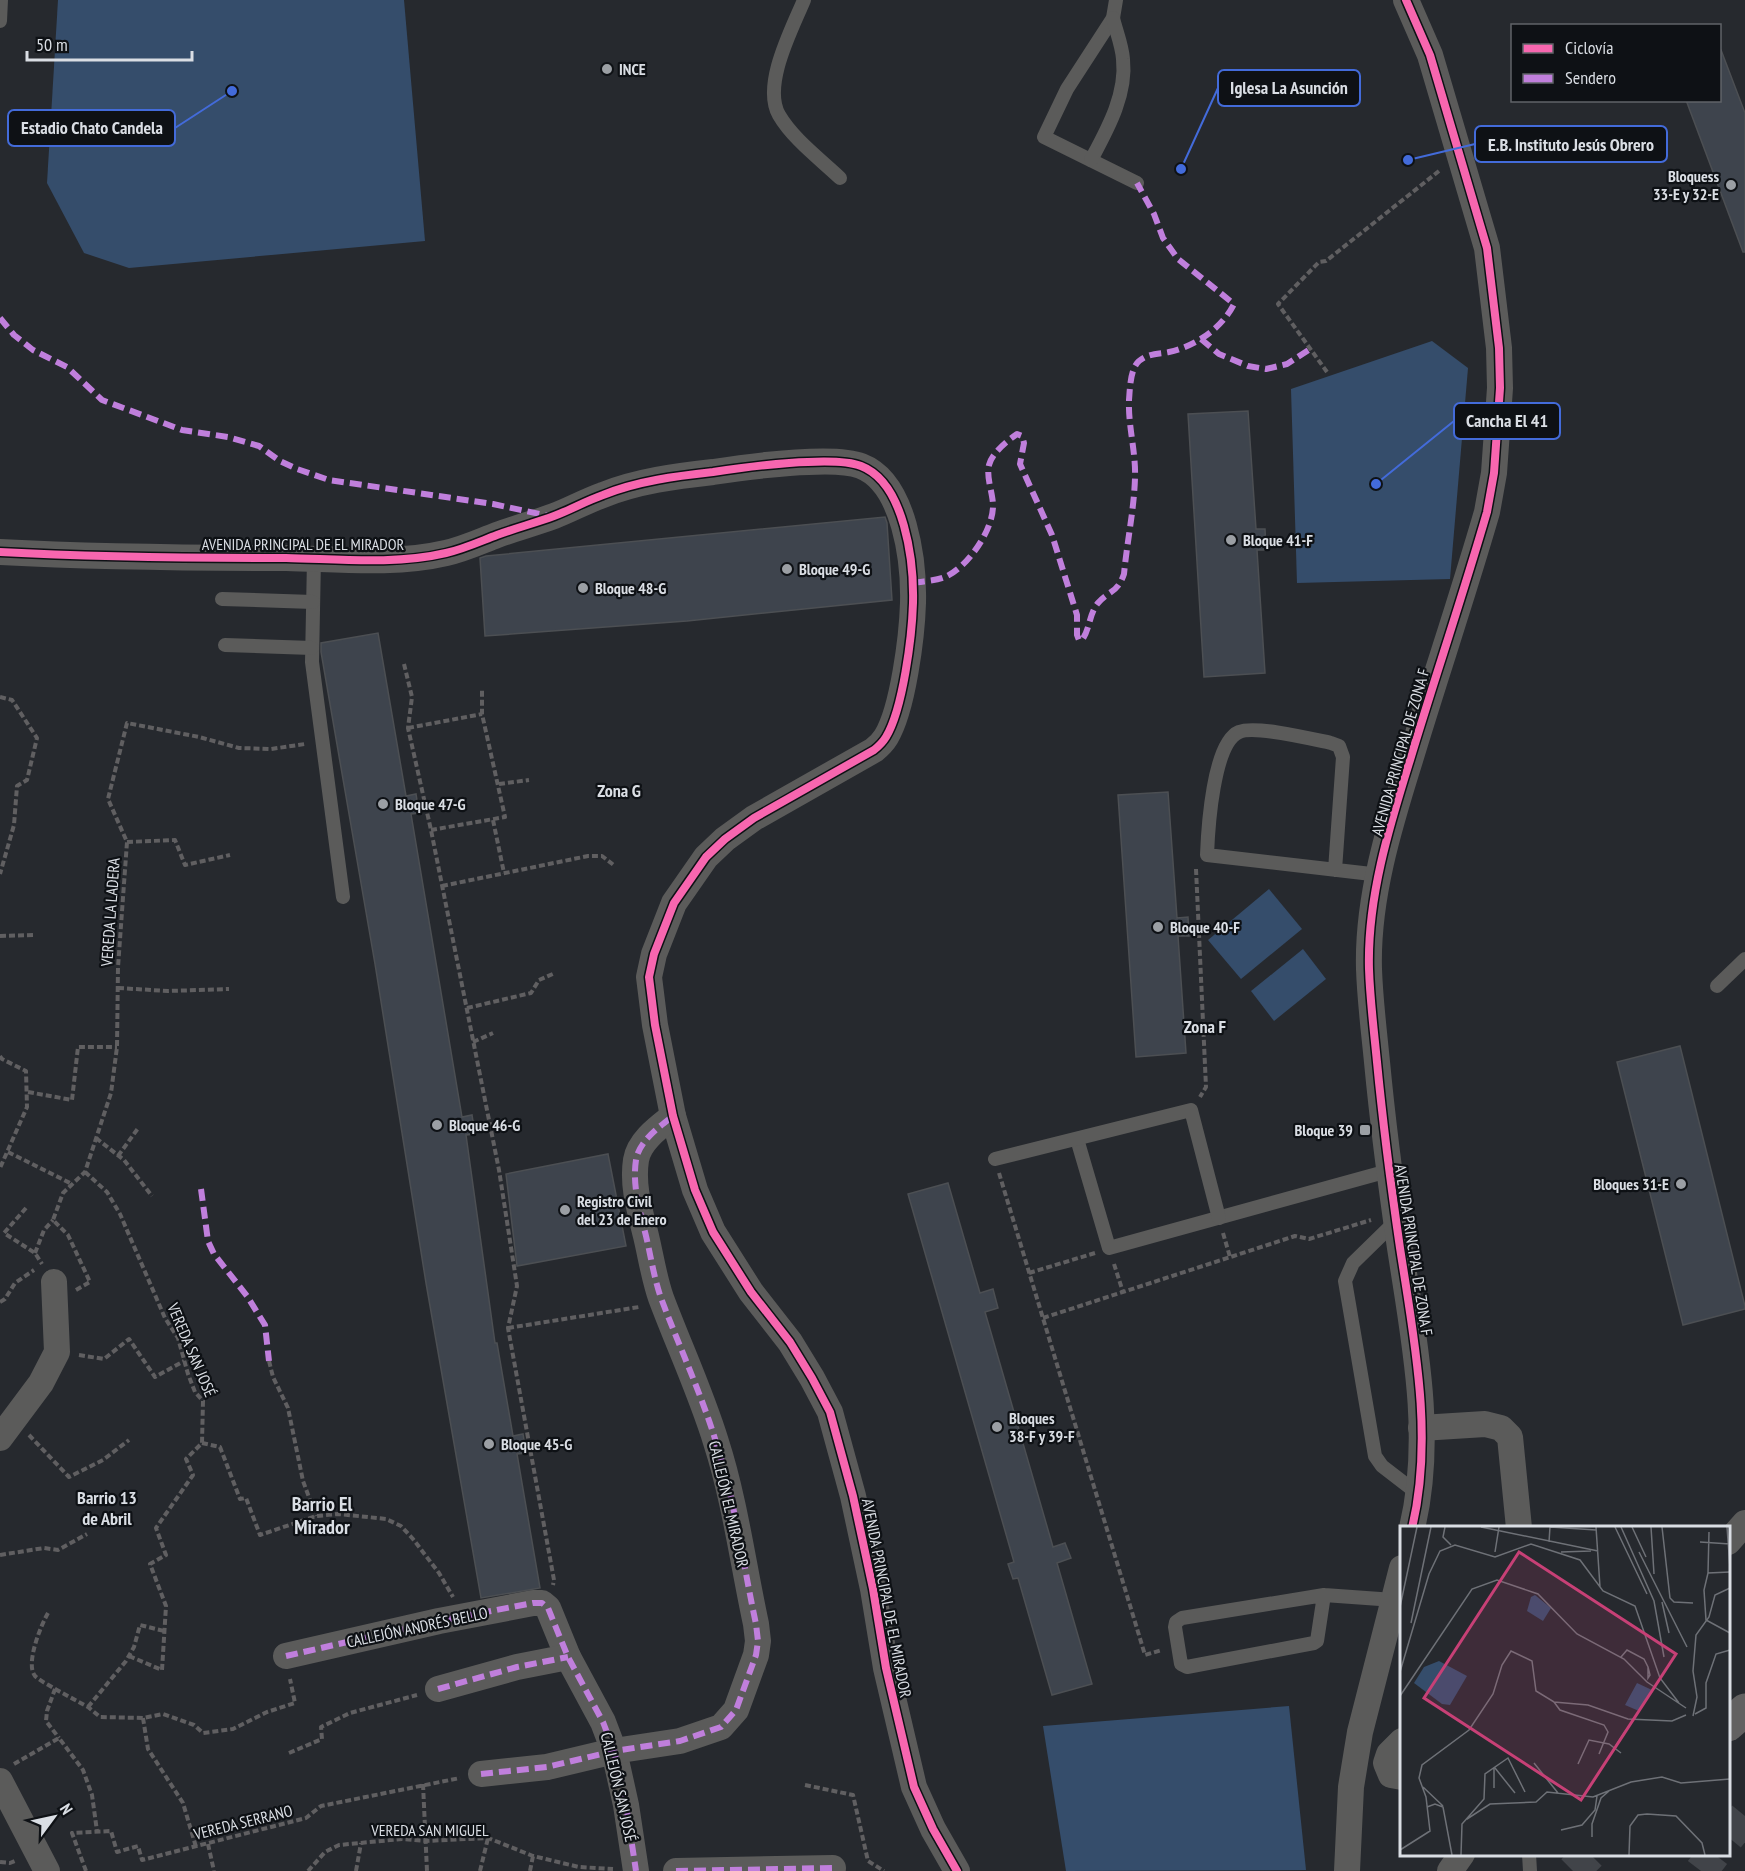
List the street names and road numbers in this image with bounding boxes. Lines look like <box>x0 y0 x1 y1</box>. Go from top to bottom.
street label: AVENIDA PRINCIPAL DE EL MIRADOR <box>202 534 405 554</box>
street label: AVENIDA PRINCIPAL DE ZONA F <box>1367 666 1433 838</box>
street label: VEREDA LA LADERA <box>96 857 124 968</box>
street label: AVENIDA PRINCIPAL DE ZONA F <box>1391 1163 1437 1337</box>
street label: VEREDA SAN JOSÉ <box>163 1299 221 1400</box>
street label: CALLEJÓN EL MIRADOR <box>705 1439 753 1570</box>
street label: AVENIDA PRINCIPAL DE EL MIRADOR <box>858 1497 916 1700</box>
street label: CALLEJÓN ANDRÉS BELLO <box>345 1602 490 1652</box>
street label: CALLEJÓN SAN JOSÉ <box>597 1730 641 1844</box>
street label: VEREDA SERRANO <box>191 1800 295 1844</box>
street label: VEREDA SAN MIGUEL <box>370 1820 489 1840</box>

